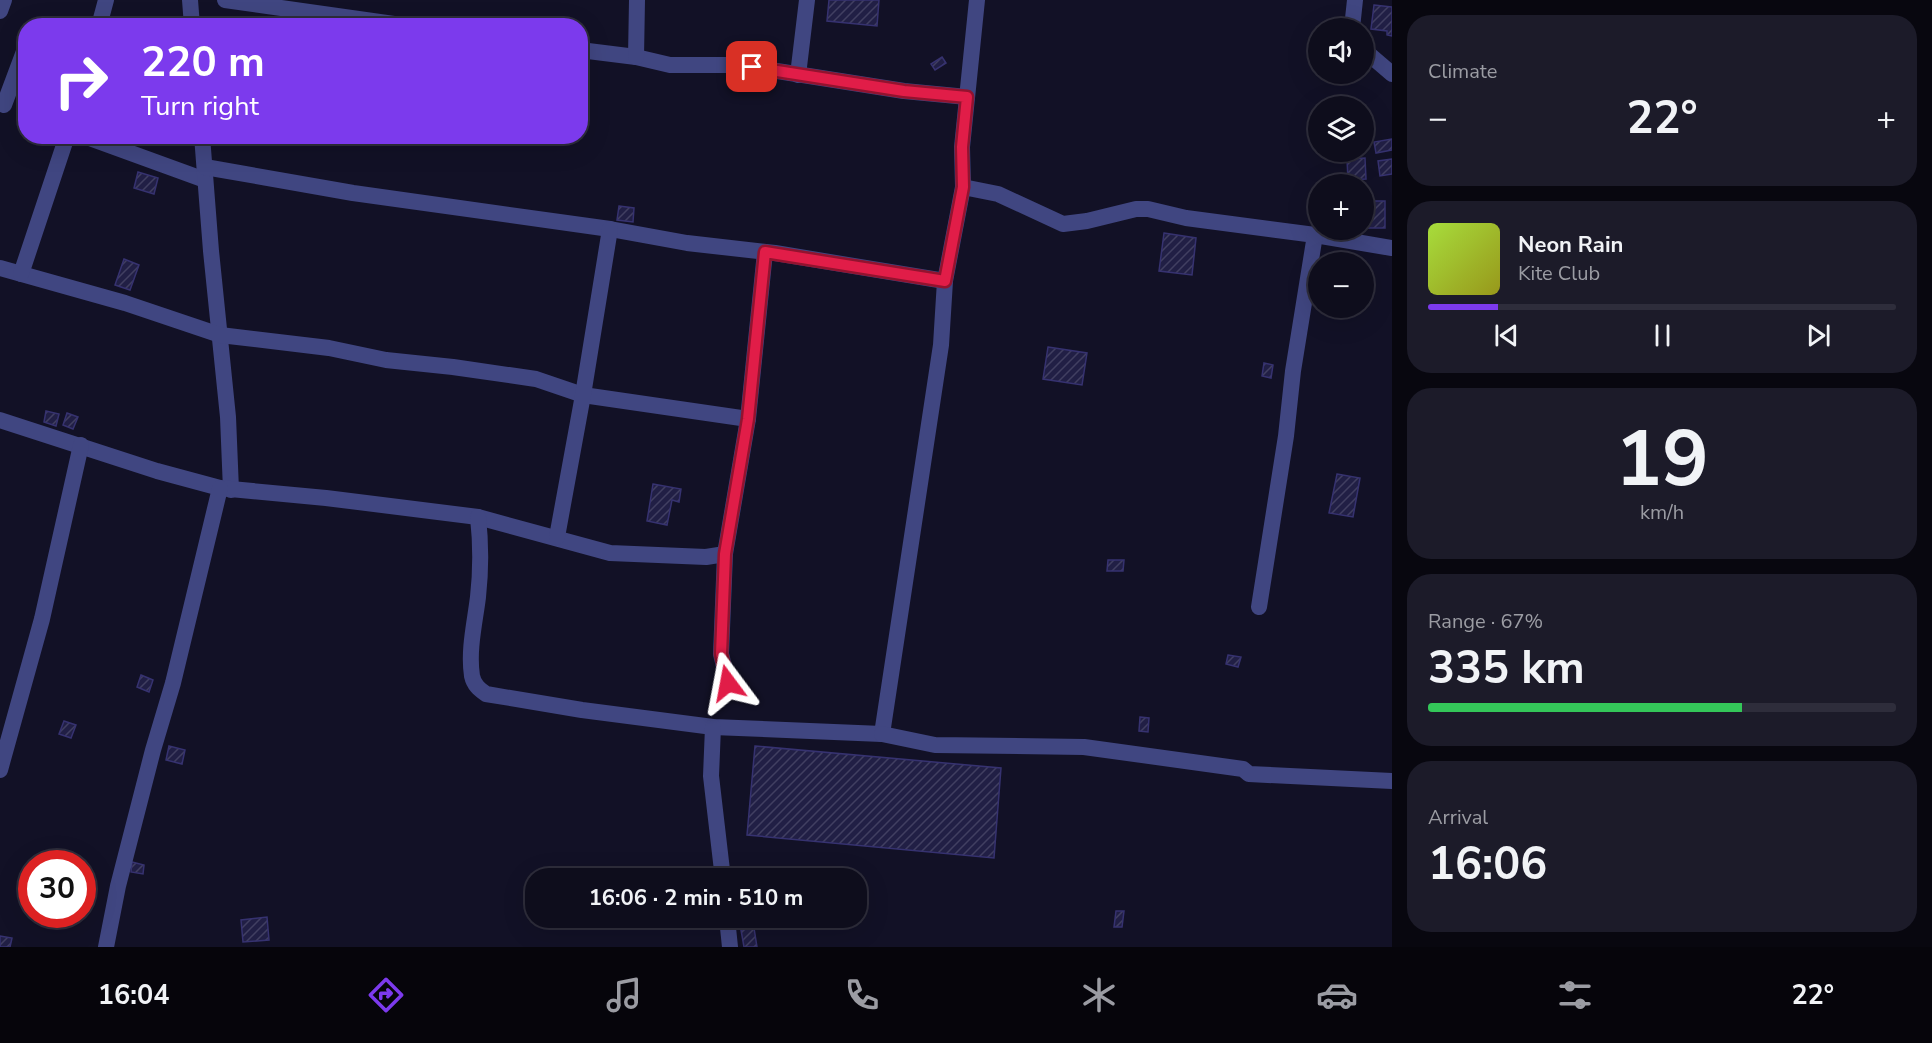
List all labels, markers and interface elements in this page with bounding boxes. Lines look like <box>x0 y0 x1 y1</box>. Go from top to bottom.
map controls <box>1308 18 1374 318</box>
button: sound <box>1308 18 1374 84</box>
text: 220 m <box>141 34 265 91</box>
pin <box>726 41 777 92</box>
icon: right <box>42 42 120 120</box>
icon: arrive <box>735 50 768 83</box>
text: Climate <box>1428 58 1497 85</box>
text: Turn right <box>141 88 259 125</box>
text: 22° <box>1626 88 1698 149</box>
button: layers <box>1308 96 1374 162</box>
text: − <box>1428 96 1448 141</box>
text: + <box>1876 96 1896 141</box>
button: + <box>1308 174 1374 240</box>
text: Neon Rain <box>1518 230 1623 260</box>
button: − <box>1308 252 1374 318</box>
text: Kite Club <box>1518 260 1600 287</box>
icon: previous <box>1490 319 1523 352</box>
icon: pause <box>1646 319 1679 352</box>
icon: next <box>1802 319 1835 352</box>
text: 19 <box>1615 406 1709 513</box>
text: km/h <box>1640 499 1684 526</box>
text: Range · 67% <box>1428 608 1543 635</box>
text: 335 km <box>1428 638 1585 699</box>
position arrow <box>696 651 760 715</box>
text: Arrival <box>1428 804 1488 831</box>
text: 16:06 <box>1428 834 1547 895</box>
speed limit sign: 30 <box>18 850 96 928</box>
text: 16:06 · 2 min · 510 m <box>589 883 803 913</box>
icon: directions <box>365 974 407 1016</box>
icon: music <box>603 974 645 1016</box>
icon: phone <box>841 974 883 1016</box>
icon: climate <box>1078 974 1120 1016</box>
icon: car <box>1316 974 1358 1016</box>
icon: filters <box>1554 974 1596 1016</box>
text: 16:04 <box>98 977 169 1014</box>
text: 22° <box>1791 977 1834 1014</box>

